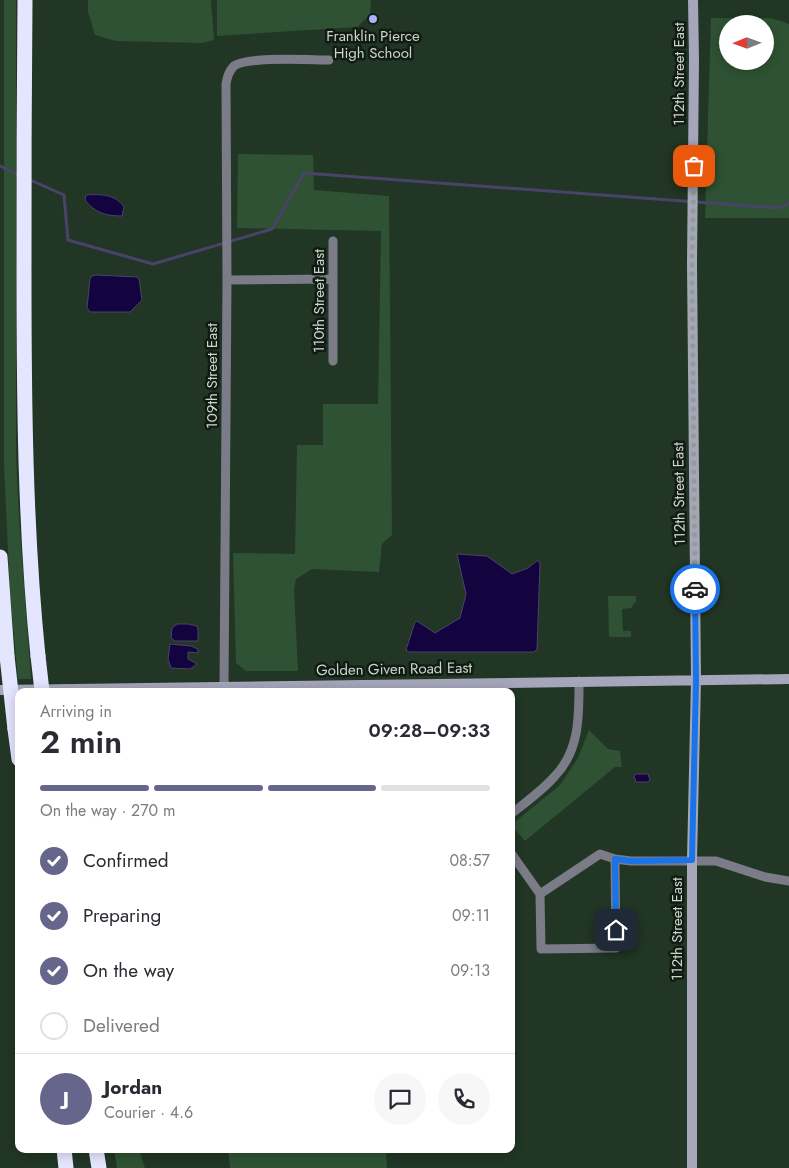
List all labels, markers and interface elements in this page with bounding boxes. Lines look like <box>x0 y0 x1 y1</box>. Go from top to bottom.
marker: Franklin Pierce High School <box>367 13 379 25</box>
north arrow <box>719 15 774 70</box>
map controls <box>719 15 774 70</box>
street label: 112th Street East <box>668 22 690 126</box>
place label: Franklin Pierce High School <box>326 25 420 64</box>
pin <box>673 145 715 187</box>
icon: bag <box>680 152 708 180</box>
street label: 110th Street East <box>308 249 330 353</box>
street label: 109th Street East <box>201 323 223 429</box>
street label: 112th Street East <box>667 442 691 546</box>
courier <box>670 564 720 614</box>
icon: car <box>681 575 709 603</box>
street label: Golden Given Road East <box>316 657 473 681</box>
text: Arriving in <box>40 700 112 723</box>
text: 09:28–09:33 <box>369 717 490 744</box>
text: 2 min <box>40 719 122 765</box>
text: On the way · 270 m <box>40 799 175 822</box>
icon: check <box>40 847 68 875</box>
text: Confirmed <box>83 847 169 874</box>
text: 08:57 <box>449 849 490 872</box>
street label: 112th Street East <box>666 877 688 981</box>
icon: check <box>40 902 68 930</box>
text: Preparing <box>83 902 161 929</box>
text: 09:11 <box>452 904 490 927</box>
pin <box>595 909 637 951</box>
icon: home <box>602 916 630 944</box>
icon: check <box>40 957 68 985</box>
text: On the way <box>83 957 174 984</box>
text: 09:13 <box>450 959 490 982</box>
text: Delivered <box>83 1012 160 1039</box>
button: chat <box>374 1073 426 1125</box>
button: phone <box>438 1073 490 1125</box>
text: Jordan <box>104 1074 162 1101</box>
text: J <box>63 1085 69 1112</box>
text: Courier · 4.6 <box>104 1101 193 1124</box>

